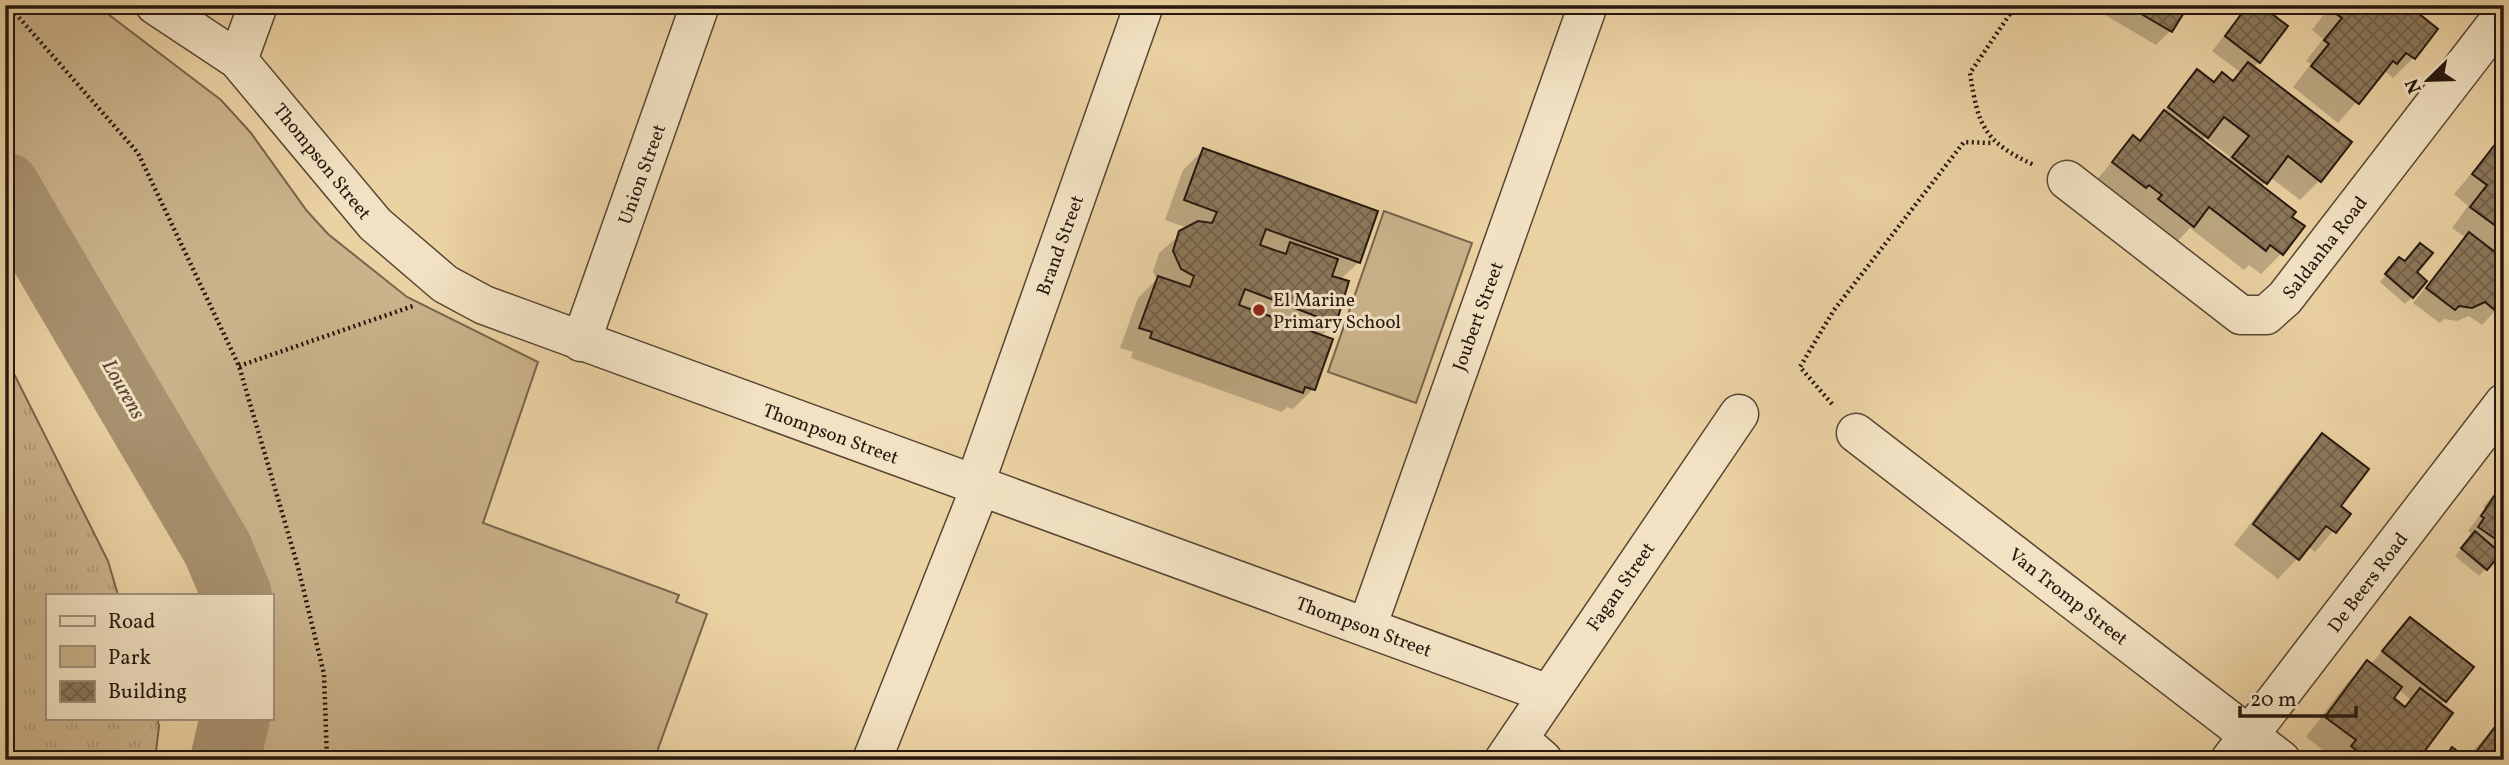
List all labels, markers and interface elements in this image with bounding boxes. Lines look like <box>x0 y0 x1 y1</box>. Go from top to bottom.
north arrow <box>2394 46 2464 116</box>
text: N <box>2399 74 2429 97</box>
street label: Thompson Street <box>266 98 377 226</box>
street label: Union Street <box>613 121 673 228</box>
street label: Saldanha Road <box>2277 191 2374 305</box>
street label: Brand Street <box>1031 192 1091 299</box>
street label: Joubert Street <box>1447 258 1511 375</box>
place label: El Marine Primary School <box>1273 288 1401 336</box>
marker: El Marine Primary School <box>1251 302 1267 318</box>
water label: Lourens <box>94 354 152 425</box>
street label: Thompson Street <box>759 398 902 472</box>
street label: De Beers Road <box>2322 528 2415 639</box>
street label: Fagan Street <box>1581 537 1662 637</box>
street label: Van Tromp Street <box>2003 543 2133 653</box>
street label: Thompson Street <box>1292 591 1435 665</box>
legend <box>46 594 273 720</box>
text: Road <box>108 608 155 637</box>
text: Park <box>108 644 151 673</box>
scale bar <box>2240 674 2355 718</box>
text: Building <box>108 678 187 707</box>
text: 20 m <box>2250 686 2296 715</box>

